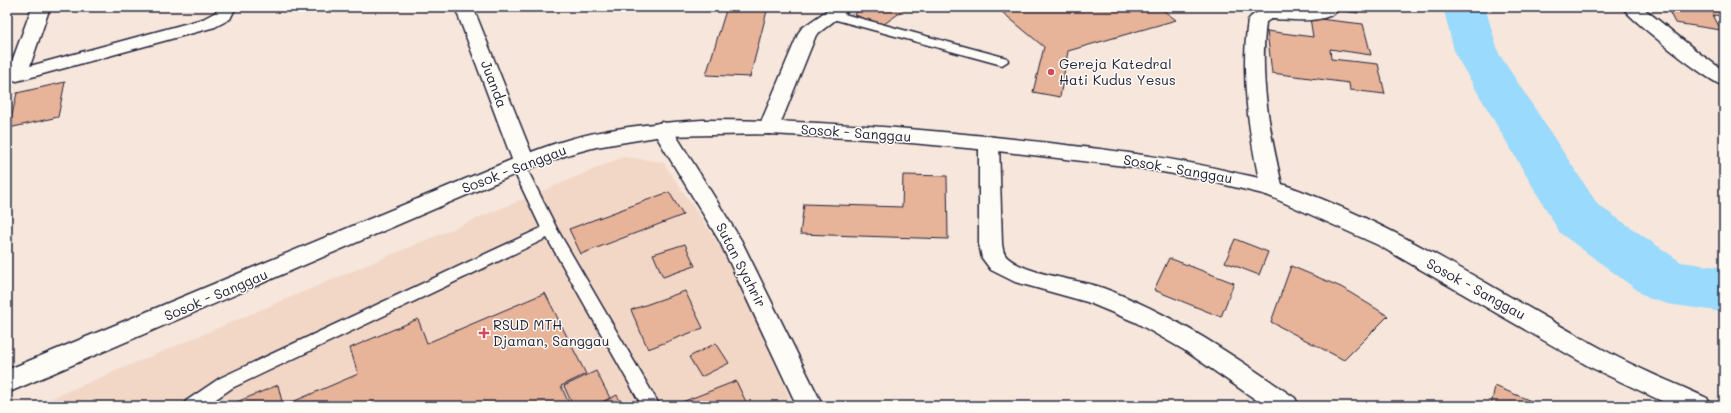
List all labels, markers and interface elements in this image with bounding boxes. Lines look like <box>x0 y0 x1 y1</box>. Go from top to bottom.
place label: Gereja Katedral Hati Kudus Yesus <box>1059 54 1176 89</box>
street label: Juanda <box>477 57 512 110</box>
marker: Gereja Katedral Hati Kudus Yesus <box>1046 67 1056 77</box>
street label: Sosok - Sanggau <box>800 119 912 146</box>
street label: Sosok - Sanggau <box>459 140 569 197</box>
street label: Sosok - Sanggau <box>1122 150 1234 187</box>
street label: Sutan Syahrir <box>712 219 771 310</box>
street label: Sosok - Sanggau <box>1423 253 1529 324</box>
street label: Sosok - Sanggau <box>161 264 270 325</box>
place label: RSUD MTH Djaman, Sanggau <box>493 315 609 350</box>
marker: RSUD MTH Djaman, Sanggau <box>478 327 490 339</box>

